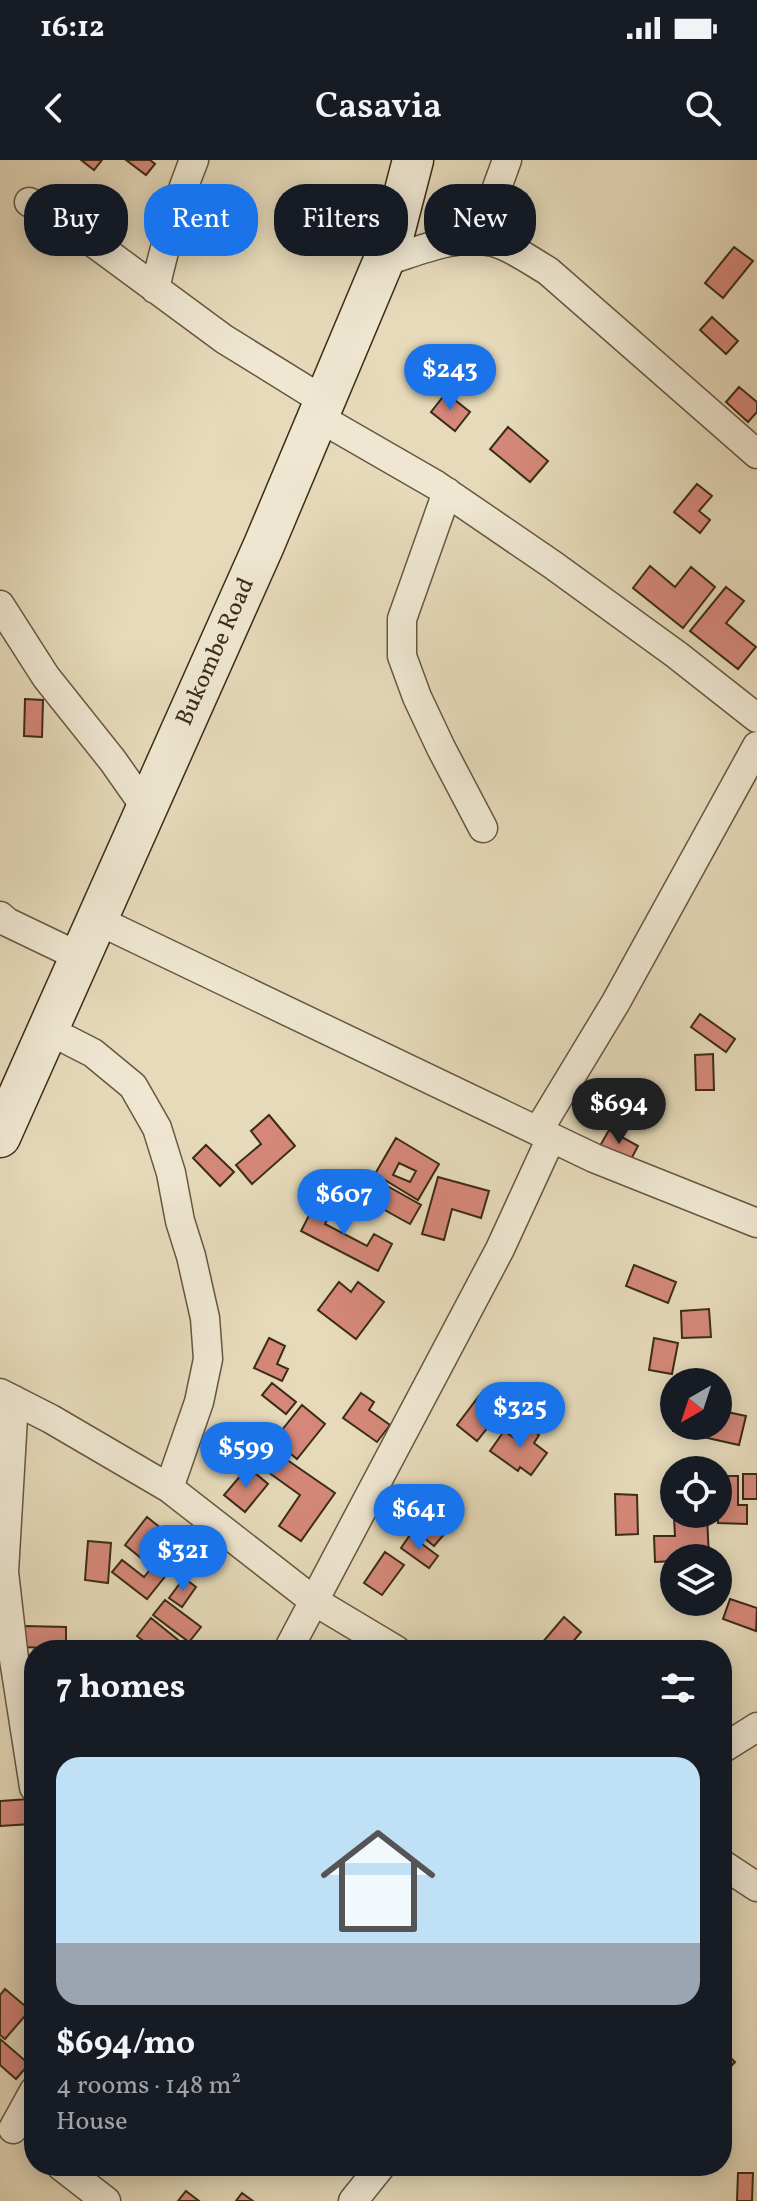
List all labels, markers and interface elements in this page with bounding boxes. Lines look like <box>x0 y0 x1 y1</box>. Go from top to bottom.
text: 16:12 <box>40 7 105 49</box>
text: Casavia <box>315 83 442 133</box>
icon: back <box>32 86 76 130</box>
icon: search <box>681 86 725 130</box>
chip: Buy <box>24 184 128 256</box>
chip: Rent <box>144 184 258 256</box>
chip: Filters <box>274 184 408 256</box>
chip: New <box>424 184 536 256</box>
pin: $243 <box>403 344 497 412</box>
text: $243 <box>422 352 478 388</box>
street label: Bukombe Road <box>168 573 264 731</box>
pin: $694 <box>572 1078 666 1146</box>
text: $694 <box>590 1086 648 1122</box>
pin: $607 <box>297 1169 391 1237</box>
text: $607 <box>315 1177 373 1213</box>
north arrow <box>660 1368 732 1440</box>
map controls <box>660 1368 732 1616</box>
pin: $325 <box>473 1382 567 1450</box>
text: $325 <box>493 1390 547 1426</box>
pin: $599 <box>199 1422 293 1490</box>
text: $599 <box>218 1430 274 1466</box>
button: locate <box>660 1456 732 1528</box>
pin: $641 <box>372 1484 466 1552</box>
text: $641 <box>392 1492 446 1528</box>
pin: $321 <box>136 1525 230 1593</box>
text: $321 <box>157 1533 209 1569</box>
button: layers <box>660 1544 732 1616</box>
text: 7 homes <box>56 1665 185 1712</box>
icon: filters <box>656 1666 700 1710</box>
icon: home <box>306 1809 450 1953</box>
text: $694/mo <box>56 2021 195 2068</box>
text: 4 rooms · 148 m² <box>56 2068 241 2104</box>
text: House <box>56 2104 128 2140</box>

